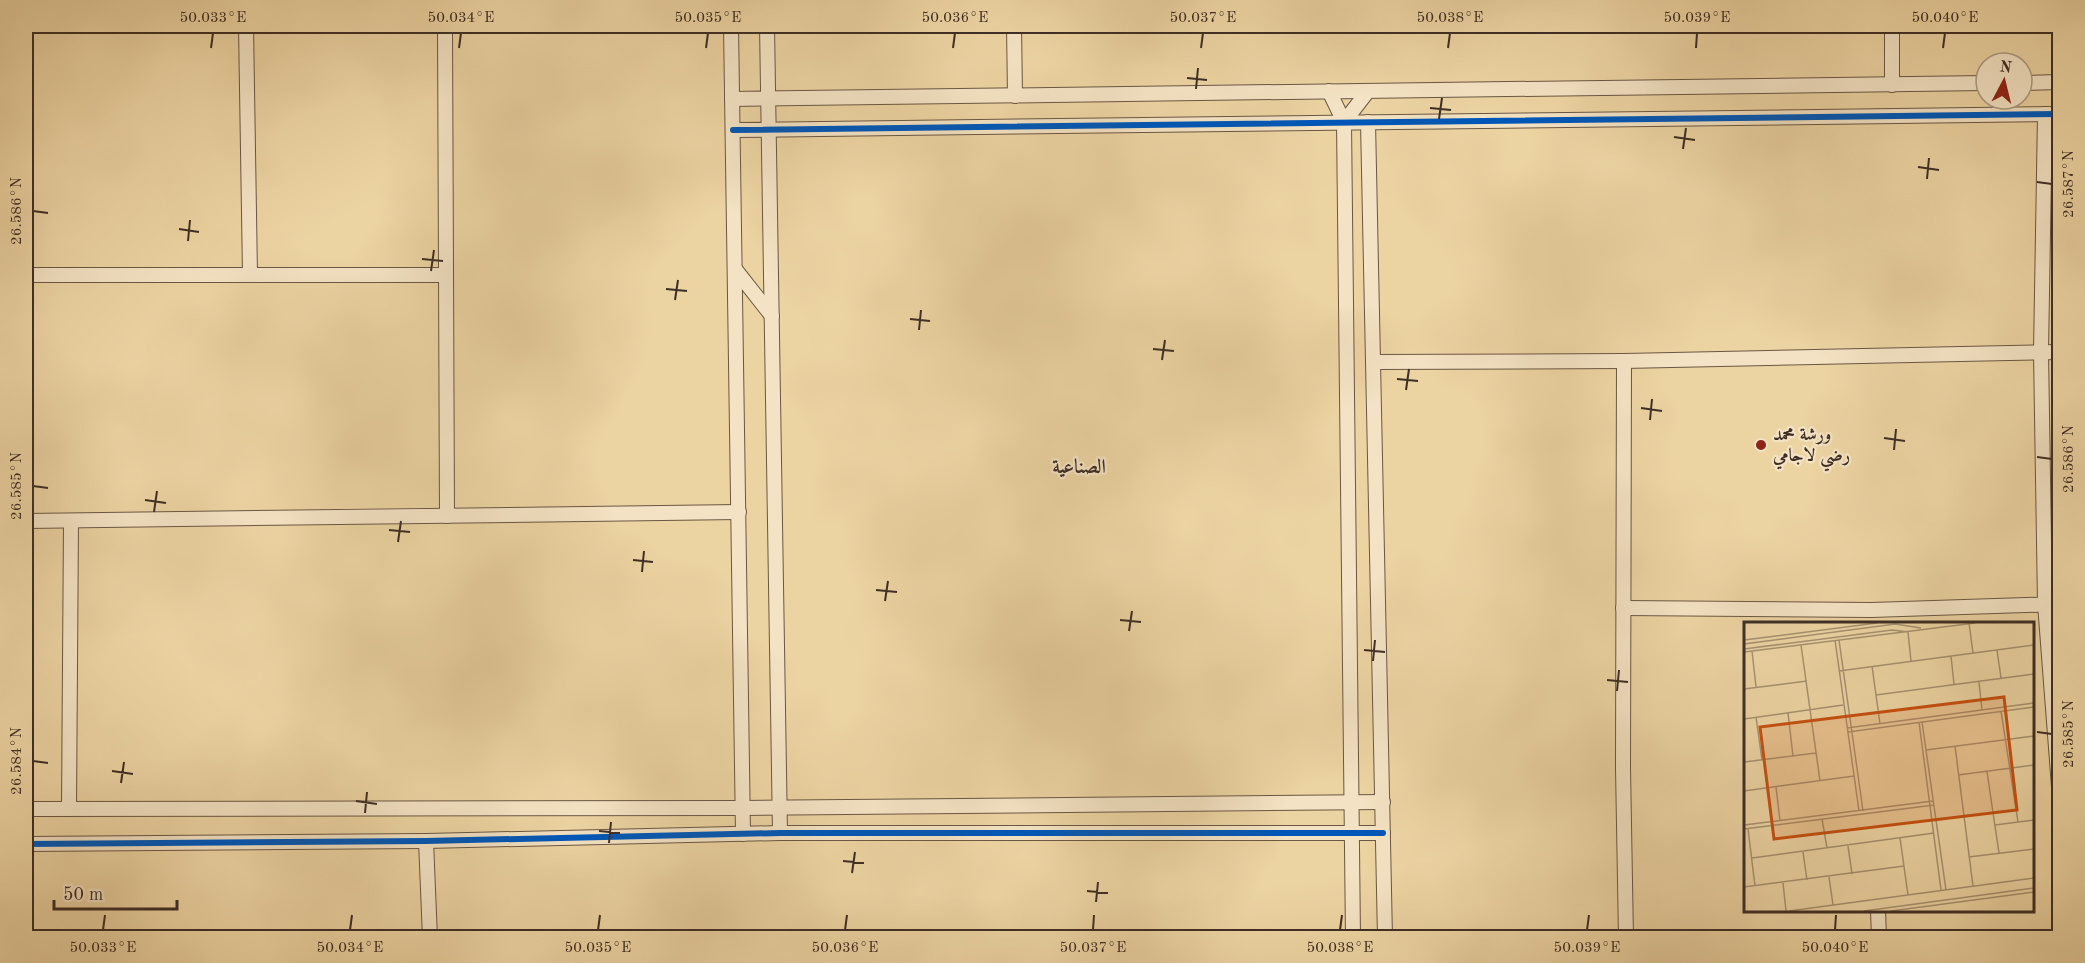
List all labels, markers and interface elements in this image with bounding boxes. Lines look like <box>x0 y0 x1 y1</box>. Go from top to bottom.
text: 50.033°E <box>180 11 246 26</box>
text: 50.034°E <box>428 11 494 26</box>
text: 50.035°E <box>675 11 741 26</box>
text: 50.036°E <box>922 11 988 26</box>
text: 50.037°E <box>1170 11 1236 26</box>
text: 50.038°E <box>1417 11 1483 26</box>
text: 50.039°E <box>1664 11 1730 26</box>
text: 50.040°E <box>1912 11 1978 26</box>
north arrow <box>1974 51 2034 111</box>
text: N <box>1999 59 2013 77</box>
text: 26.587°N <box>2062 150 2077 218</box>
text: 26.586°N <box>10 177 25 245</box>
text: 26.586°N <box>2062 425 2077 493</box>
place label: ورشة محمد رضي لاجامي <box>1772 426 1850 472</box>
marker: ورشة محمد رضي لاجامي <box>1754 438 1768 452</box>
text: 26.585°N <box>10 452 25 520</box>
district label: الصناعية <box>1052 457 1106 478</box>
inset map <box>1744 622 2034 912</box>
text: 26.585°N <box>2062 700 2077 768</box>
text: 26.584°N <box>10 727 25 795</box>
scale bar <box>54 873 177 911</box>
text: 50 m <box>63 886 103 904</box>
text: 50.033°E <box>70 941 136 956</box>
text: 50.034°E <box>317 941 383 956</box>
text: 50.035°E <box>565 941 631 956</box>
text: 50.036°E <box>812 941 878 956</box>
text: 50.037°E <box>1060 941 1126 956</box>
text: 50.038°E <box>1307 941 1373 956</box>
text: 50.039°E <box>1554 941 1620 956</box>
text: 50.040°E <box>1802 941 1868 956</box>

